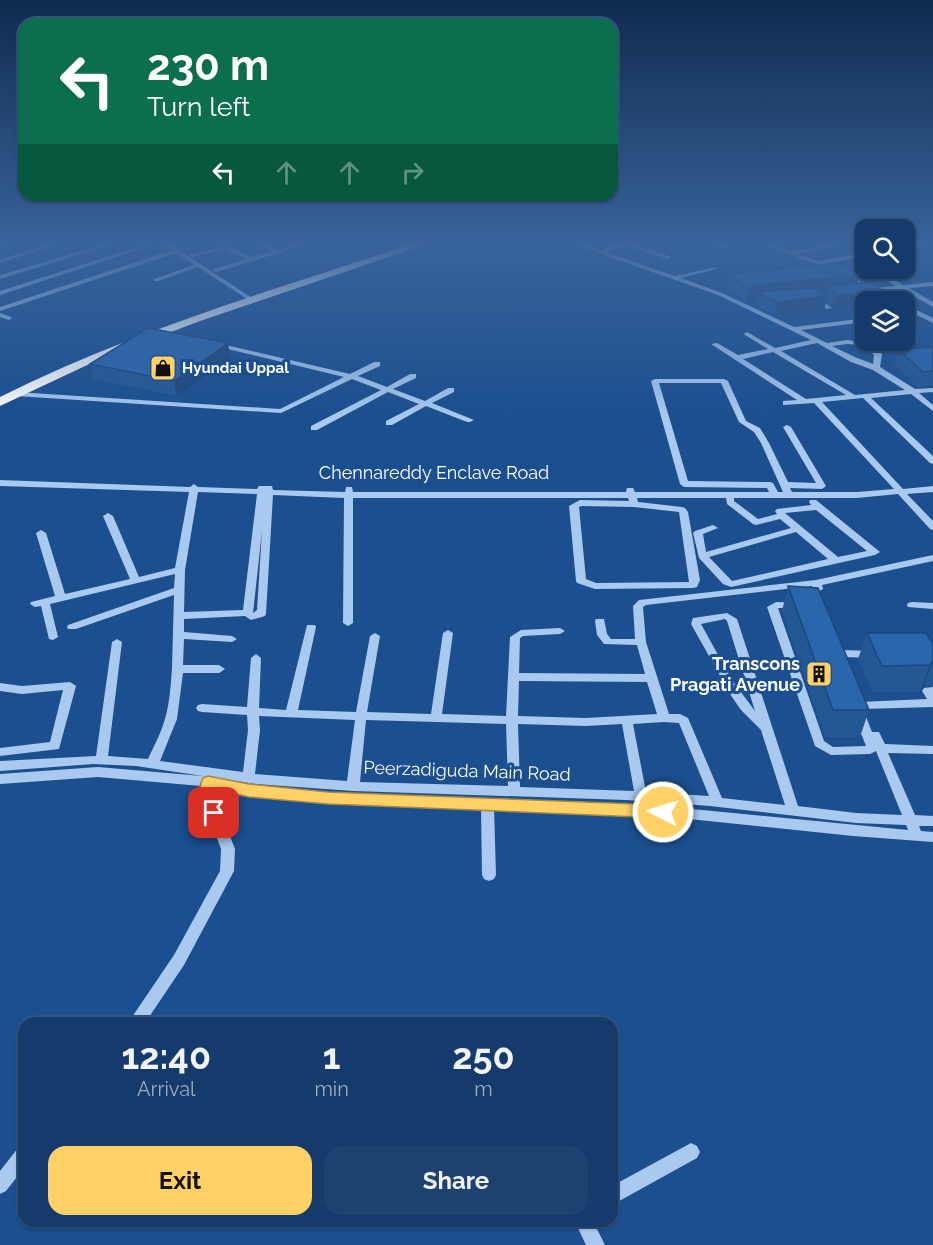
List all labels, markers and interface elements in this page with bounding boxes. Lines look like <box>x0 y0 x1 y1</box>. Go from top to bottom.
text: 230 m <box>147 41 269 90</box>
icon: left <box>48 42 126 120</box>
text: Turn left <box>147 91 250 122</box>
icon: left <box>207 156 240 189</box>
icon: ahead <box>270 156 303 189</box>
icon: ahead <box>333 156 366 189</box>
icon: right <box>396 156 429 189</box>
map controls <box>855 219 915 351</box>
button: search <box>855 219 915 279</box>
button: layers <box>855 291 915 351</box>
shop icon: Hyundai Uppal <box>148 353 178 383</box>
place label: Hyundai Uppal <box>182 359 289 377</box>
street label: Chennareddy Enclave Road <box>319 462 549 483</box>
place label: Transcons Pragati Avenue <box>670 653 800 695</box>
building icon: Transcons Pragati Avenue <box>804 659 834 689</box>
street label: Peerzadiguda Main Road <box>363 756 571 785</box>
position arrow <box>631 780 695 844</box>
pin <box>188 787 239 838</box>
icon: arrive <box>197 796 230 829</box>
text: 12:40 <box>121 1035 211 1077</box>
text: 1 <box>323 1035 341 1077</box>
text: 250 <box>452 1035 515 1077</box>
text: Arrival <box>137 1077 196 1101</box>
text: min <box>314 1077 349 1101</box>
text: m <box>474 1077 493 1101</box>
button: Exit <box>48 1146 312 1215</box>
button: Share <box>324 1146 588 1215</box>

